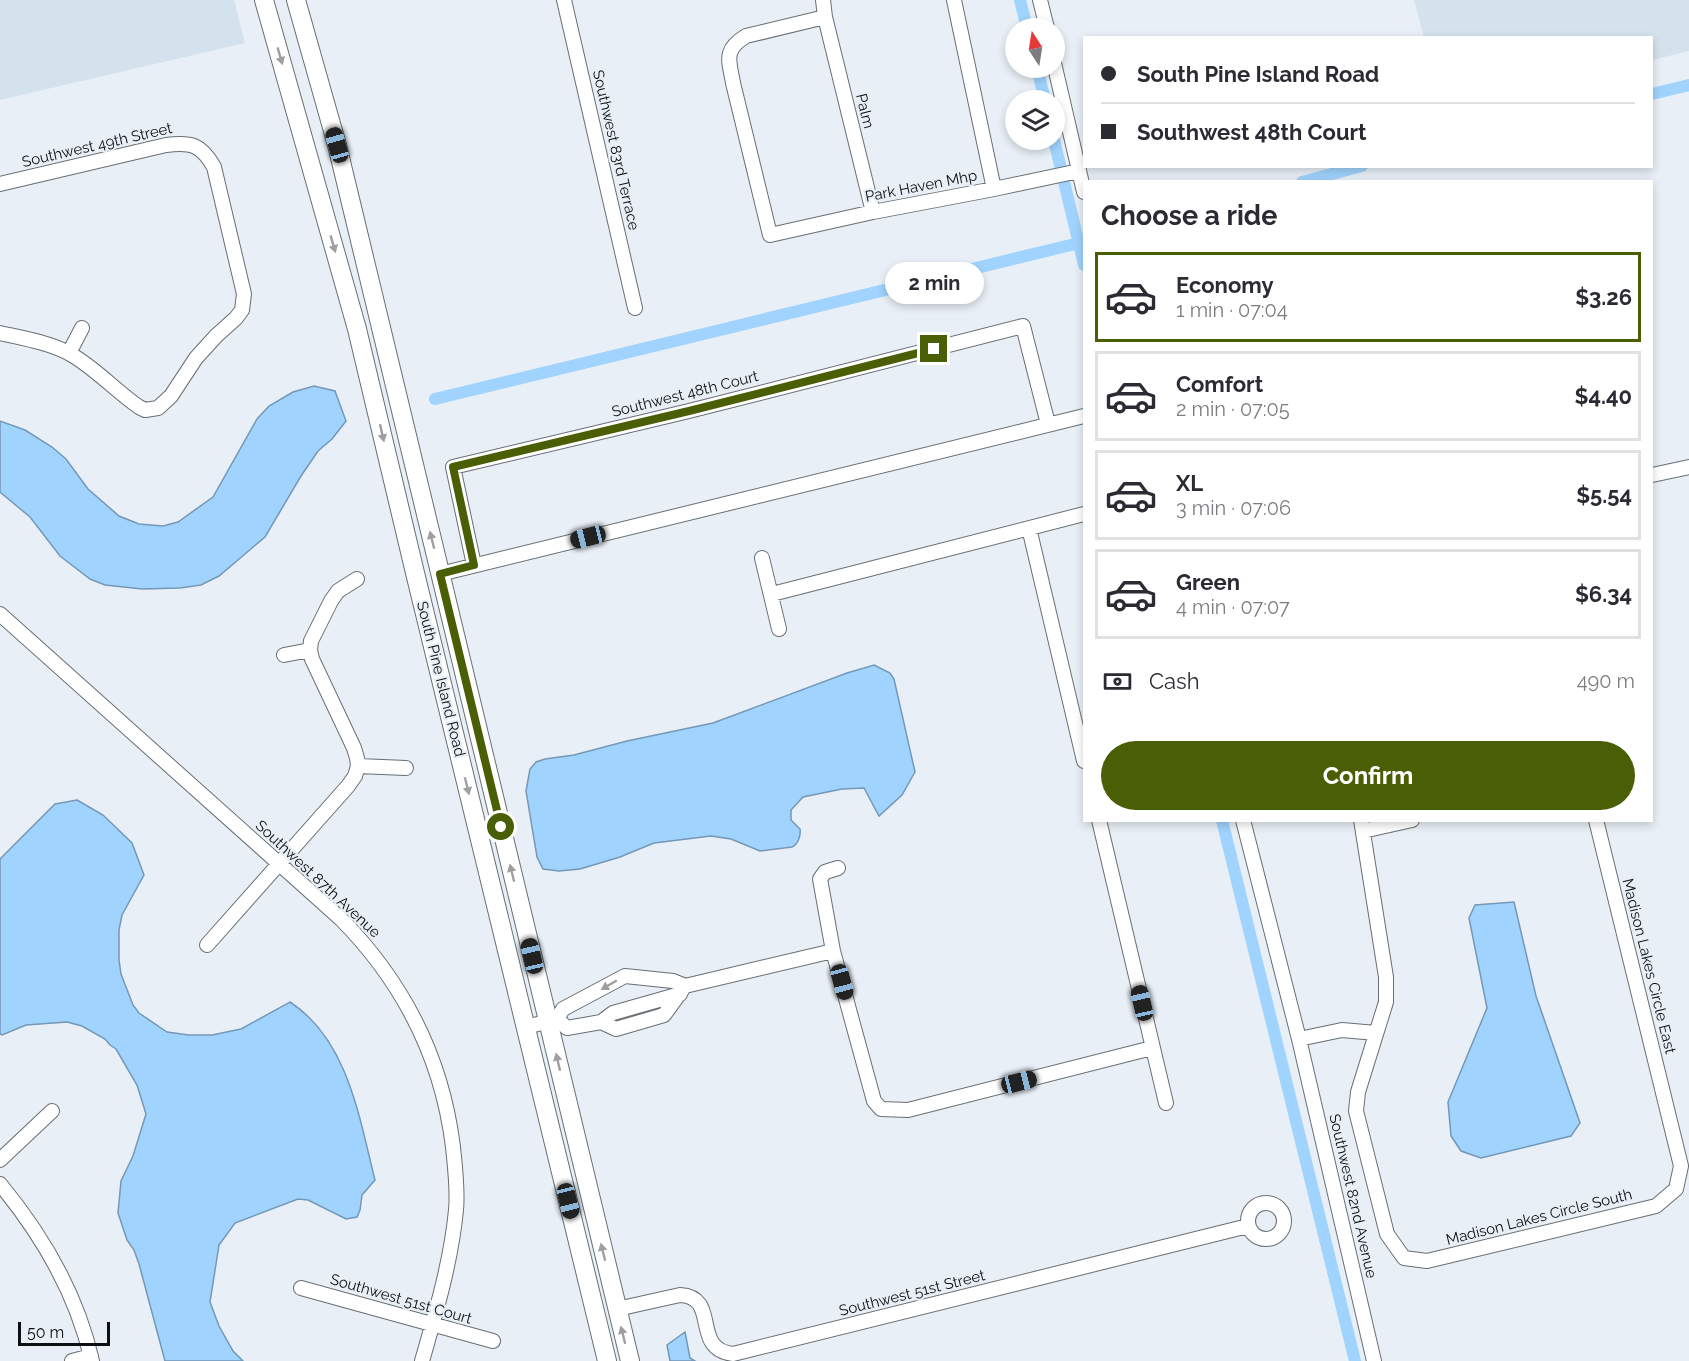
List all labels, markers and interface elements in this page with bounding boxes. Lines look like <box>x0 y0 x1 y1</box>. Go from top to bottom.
north arrow <box>1005 18 1065 78</box>
map controls <box>1005 18 1065 150</box>
one-way arrow <box>276 47 285 65</box>
text: South Pine Island Road <box>1137 61 1379 87</box>
street label: Southwest 83rd Terrace <box>589 68 643 232</box>
button: layers <box>1005 90 1065 150</box>
street label: Palm <box>852 92 878 130</box>
street label: Southwest 49th Street <box>20 119 174 171</box>
text: Southwest 48th Court <box>1137 119 1366 145</box>
car <box>323 125 351 165</box>
street label: Park Haven Mhp <box>863 166 979 206</box>
text: Choose a ride <box>1101 200 1277 231</box>
one-way arrow <box>329 235 338 253</box>
callout: 2 min <box>884 262 984 304</box>
icon: car <box>1104 270 1158 324</box>
text: 2 min <box>909 271 960 295</box>
text: Economy <box>1176 272 1274 298</box>
text: $3.26 <box>1575 284 1632 310</box>
text: 1 min · 07:04 <box>1176 298 1288 322</box>
route end <box>920 335 947 362</box>
street label: Southwest 48th Court <box>610 367 760 421</box>
icon: car <box>1104 369 1158 423</box>
text: Comfort <box>1176 371 1263 397</box>
text: $4.40 <box>1574 383 1632 409</box>
text: 2 min · 07:05 <box>1176 397 1290 421</box>
one-way arrow <box>377 424 387 442</box>
icon: car <box>1104 468 1158 522</box>
text: XL <box>1176 470 1203 496</box>
text: $5.54 <box>1576 482 1632 508</box>
text: 3 min · 07:06 <box>1176 496 1291 520</box>
car <box>568 524 608 550</box>
one-way arrow <box>427 531 437 549</box>
icon: car <box>1104 567 1158 621</box>
text: Green <box>1176 569 1240 595</box>
text: $6.34 <box>1575 581 1632 607</box>
text: 4 min · 07:07 <box>1176 595 1290 619</box>
street label: South Pine Island Road <box>413 599 469 759</box>
icon: cash <box>1101 665 1134 698</box>
text: Cash <box>1149 668 1200 694</box>
text: 490 m <box>1577 669 1635 693</box>
button: Confirm <box>1101 741 1635 810</box>
one-way arrow <box>463 776 473 795</box>
route start <box>487 813 514 840</box>
street label: Southwest 87th Avenue <box>252 816 384 942</box>
one-way arrow <box>507 863 517 882</box>
street label: Madison Lakes Circle East <box>1618 876 1680 1056</box>
car <box>519 936 545 976</box>
car <box>829 962 855 1002</box>
one-way arrow <box>601 979 617 990</box>
car <box>1129 983 1155 1023</box>
one-way arrow <box>552 1053 562 1071</box>
car <box>999 1069 1039 1095</box>
street label: Southwest 82nd Avenue <box>1325 1112 1381 1280</box>
car <box>555 1181 581 1221</box>
street label: Madison Lakes Circle South <box>1444 1185 1634 1249</box>
one-way arrow <box>598 1242 608 1261</box>
street label: Southwest 51st Street <box>837 1266 987 1320</box>
street label: Southwest 51st Court <box>328 1270 474 1328</box>
scale bar <box>18 1319 110 1346</box>
text: 50 m <box>27 1323 64 1342</box>
one-way arrow <box>618 1326 628 1344</box>

